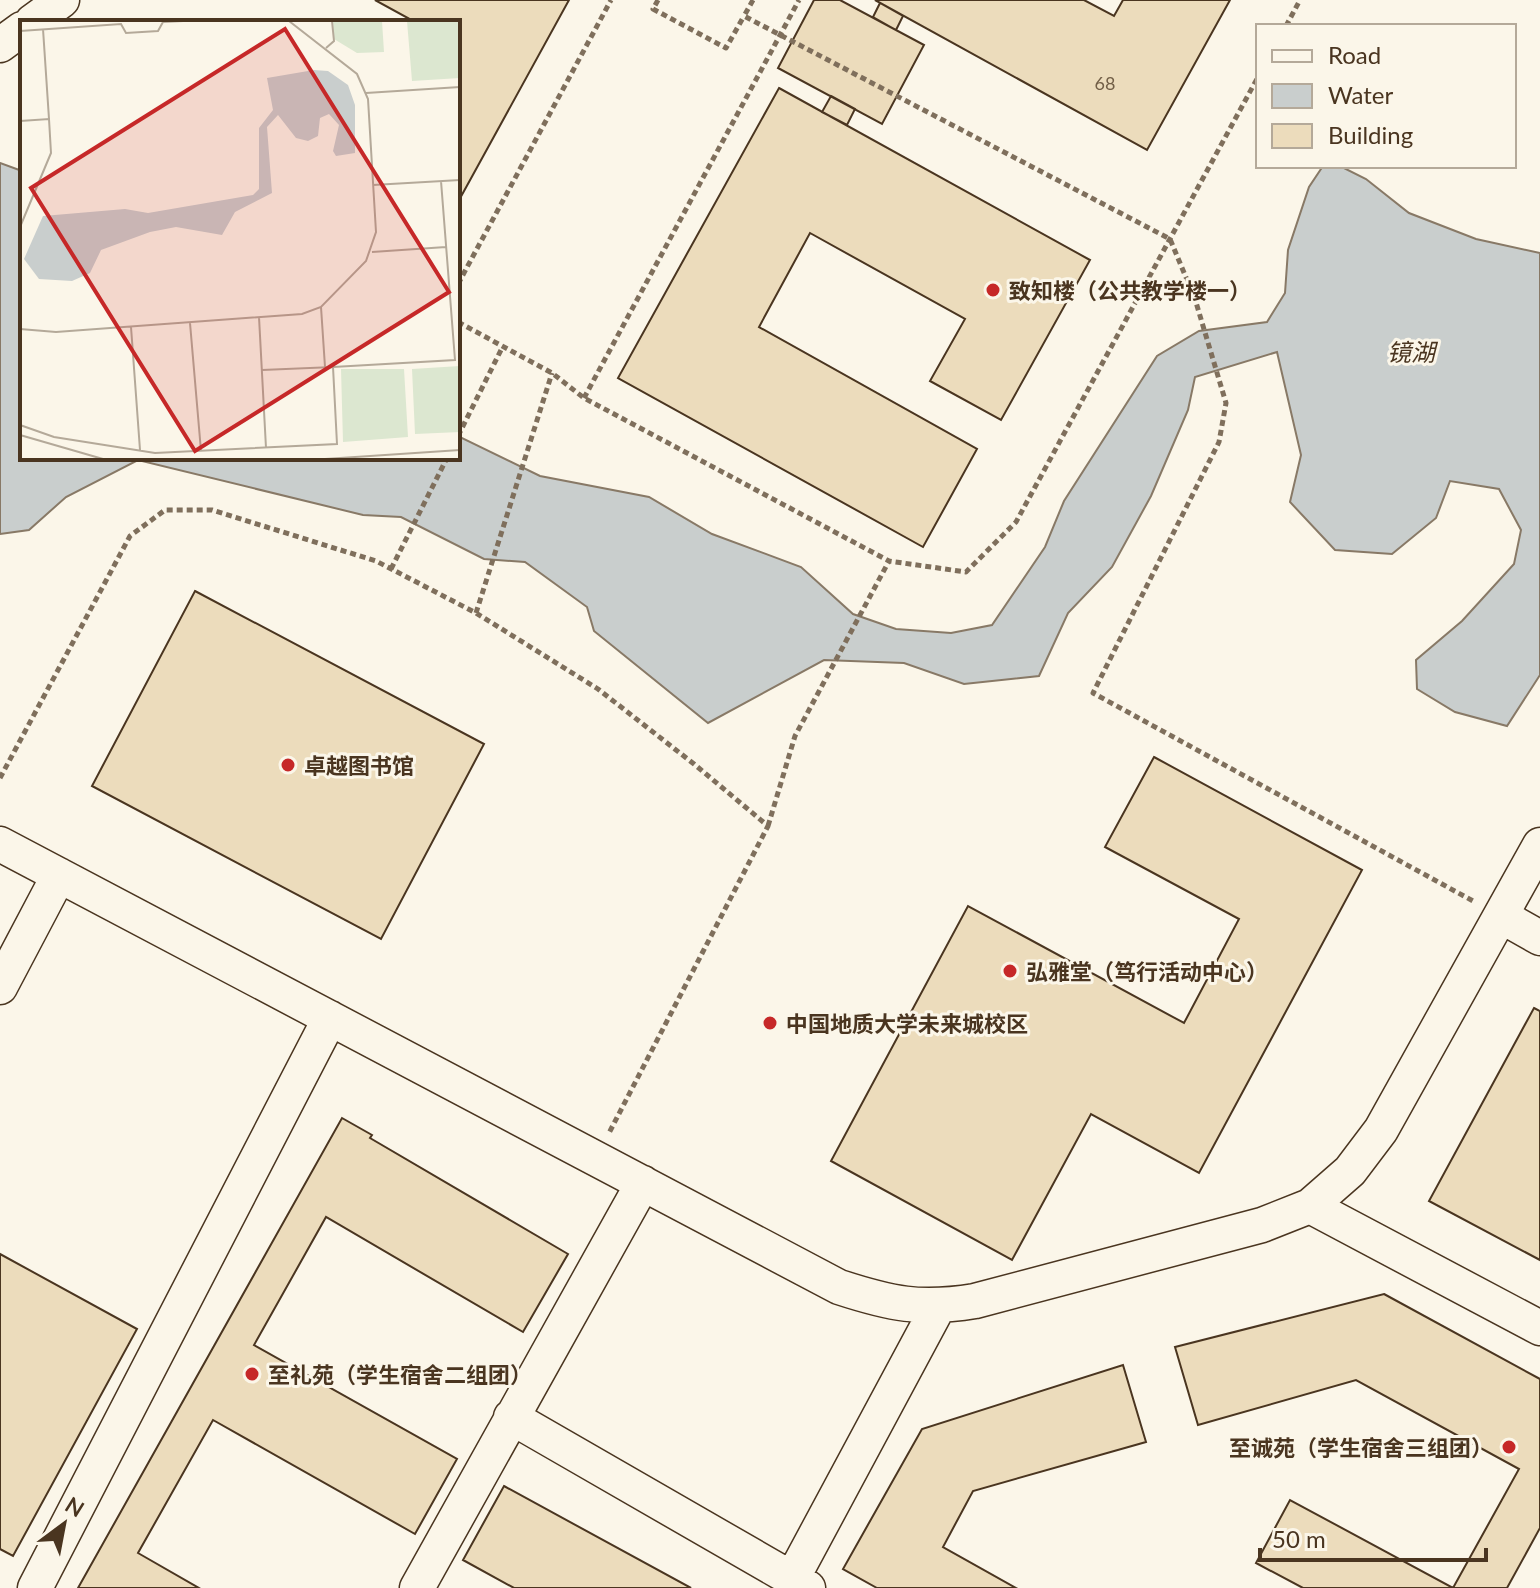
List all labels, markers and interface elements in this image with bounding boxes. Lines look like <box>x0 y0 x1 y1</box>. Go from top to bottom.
inset map <box>20 20 460 460</box>
legend <box>1256 24 1516 168</box>
text: Road <box>1328 40 1381 69</box>
house number: 68 <box>1095 72 1115 94</box>
text: Water <box>1328 80 1393 109</box>
text: Building <box>1328 120 1413 149</box>
place label: 致知楼（公共教学楼一） <box>1009 277 1251 304</box>
marker: 致知楼（公共教学楼一） <box>984 281 1002 299</box>
water label: 镜湖 <box>1387 337 1439 366</box>
place label: 卓越图书馆 <box>304 752 414 779</box>
marker: 卓越图书馆 <box>279 756 297 774</box>
place label: 弘雅堂（笃行活动中心） <box>1026 958 1268 985</box>
marker: 弘雅堂（笃行活动中心） <box>1001 962 1019 980</box>
place label: 中国地质大学未来城校区 <box>786 1010 1028 1037</box>
marker: 中国地质大学未来城校区 <box>761 1014 779 1032</box>
place label: 至礼苑（学生宿舍二组团） <box>268 1361 532 1388</box>
marker: 至礼苑（学生宿舍二组团） <box>243 1365 261 1383</box>
place label: 至诚苑（学生宿舍三组团） <box>1229 1434 1493 1461</box>
marker: 至诚苑（学生宿舍三组团） <box>1500 1438 1518 1456</box>
north arrow <box>24 1484 104 1564</box>
text: N <box>61 1491 89 1523</box>
scale bar <box>1260 1512 1486 1562</box>
text: 50 m <box>1272 1524 1326 1553</box>

